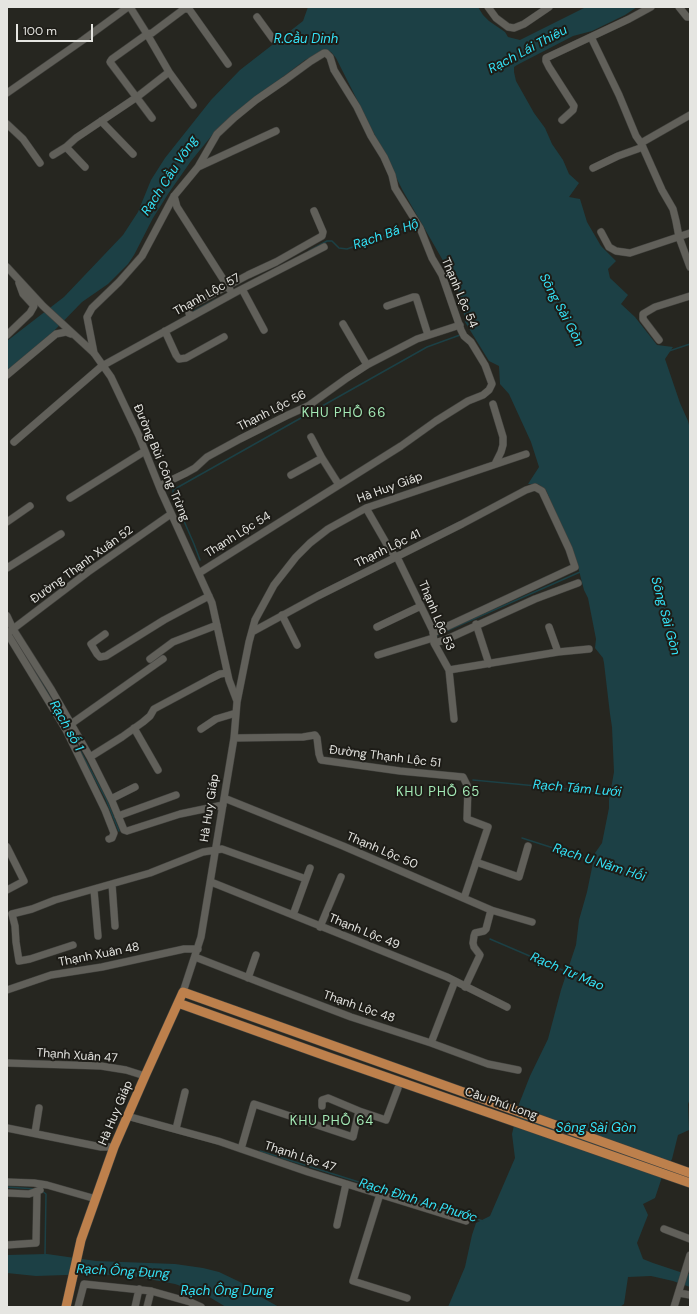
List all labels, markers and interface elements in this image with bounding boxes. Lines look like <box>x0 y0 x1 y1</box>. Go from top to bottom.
scale bar <box>18 16 95 42</box>
text: 100 m <box>23 23 57 39</box>
water label: Rạch Lái Thiêu <box>486 23 570 77</box>
water label: R.Cầu Dinh <box>274 32 338 48</box>
water label: Rạch Cầu Võng <box>138 133 202 219</box>
water label: Rạch Bá Hộ <box>351 216 421 254</box>
street label: Thạnh Lộc 54 <box>438 256 480 330</box>
street label: Thạnh Lộc 57 <box>171 271 243 319</box>
water label: Sông Sài Gòn <box>535 271 587 349</box>
street label: Thạnh Lộc 56 <box>235 388 309 434</box>
street label: Đường Bùi Công Trừng <box>130 402 192 524</box>
district label: KHU PHỐ 66 <box>302 406 386 422</box>
street label: Hà Huy Giáp <box>355 469 425 507</box>
street label: Thạnh Lộc 54 <box>202 509 274 561</box>
street label: Đường Thạnh Xuân 52 <box>28 523 136 607</box>
street label: Thạnh Lộc 41 <box>353 527 423 571</box>
water label: Sông Sài Gòn <box>647 575 683 657</box>
street label: Thạnh Lộc 53 <box>415 579 457 653</box>
water label: Rạch số 1 <box>46 698 86 754</box>
street label: Đường Thạnh Lộc 51 <box>328 743 442 771</box>
street label: Hà Huy Giáp <box>198 773 222 843</box>
water label: Rạch Tám Lưới <box>532 777 622 801</box>
district label: KHU PHỐ 65 <box>396 785 480 801</box>
street label: Thạnh Lộc 50 <box>344 830 420 872</box>
water label: Rạch U Năm Hối <box>551 841 647 885</box>
street label: Thạnh Lộc 49 <box>326 911 402 953</box>
street label: Thạnh Xuân 48 <box>57 940 141 970</box>
water label: Rạch Tư Mao <box>528 949 606 995</box>
street label: Thạnh Lộc 48 <box>321 988 397 1026</box>
street label: Thạnh Xuân 47 <box>36 1046 118 1066</box>
street label: Hà Huy Giáp <box>96 1079 136 1147</box>
street label: Cầu Phú Long <box>463 1085 539 1123</box>
district label: KHU PHỐ 64 <box>290 1114 374 1130</box>
water label: Sông Sài Gòn <box>556 1121 636 1137</box>
street label: Thạnh Lộc 47 <box>263 1139 337 1175</box>
water label: Rạch Đình An Phước <box>357 1176 479 1226</box>
water label: Rạch Ông Đụng <box>76 1262 170 1282</box>
water label: Rạch Ông Dung <box>180 1284 274 1300</box>

